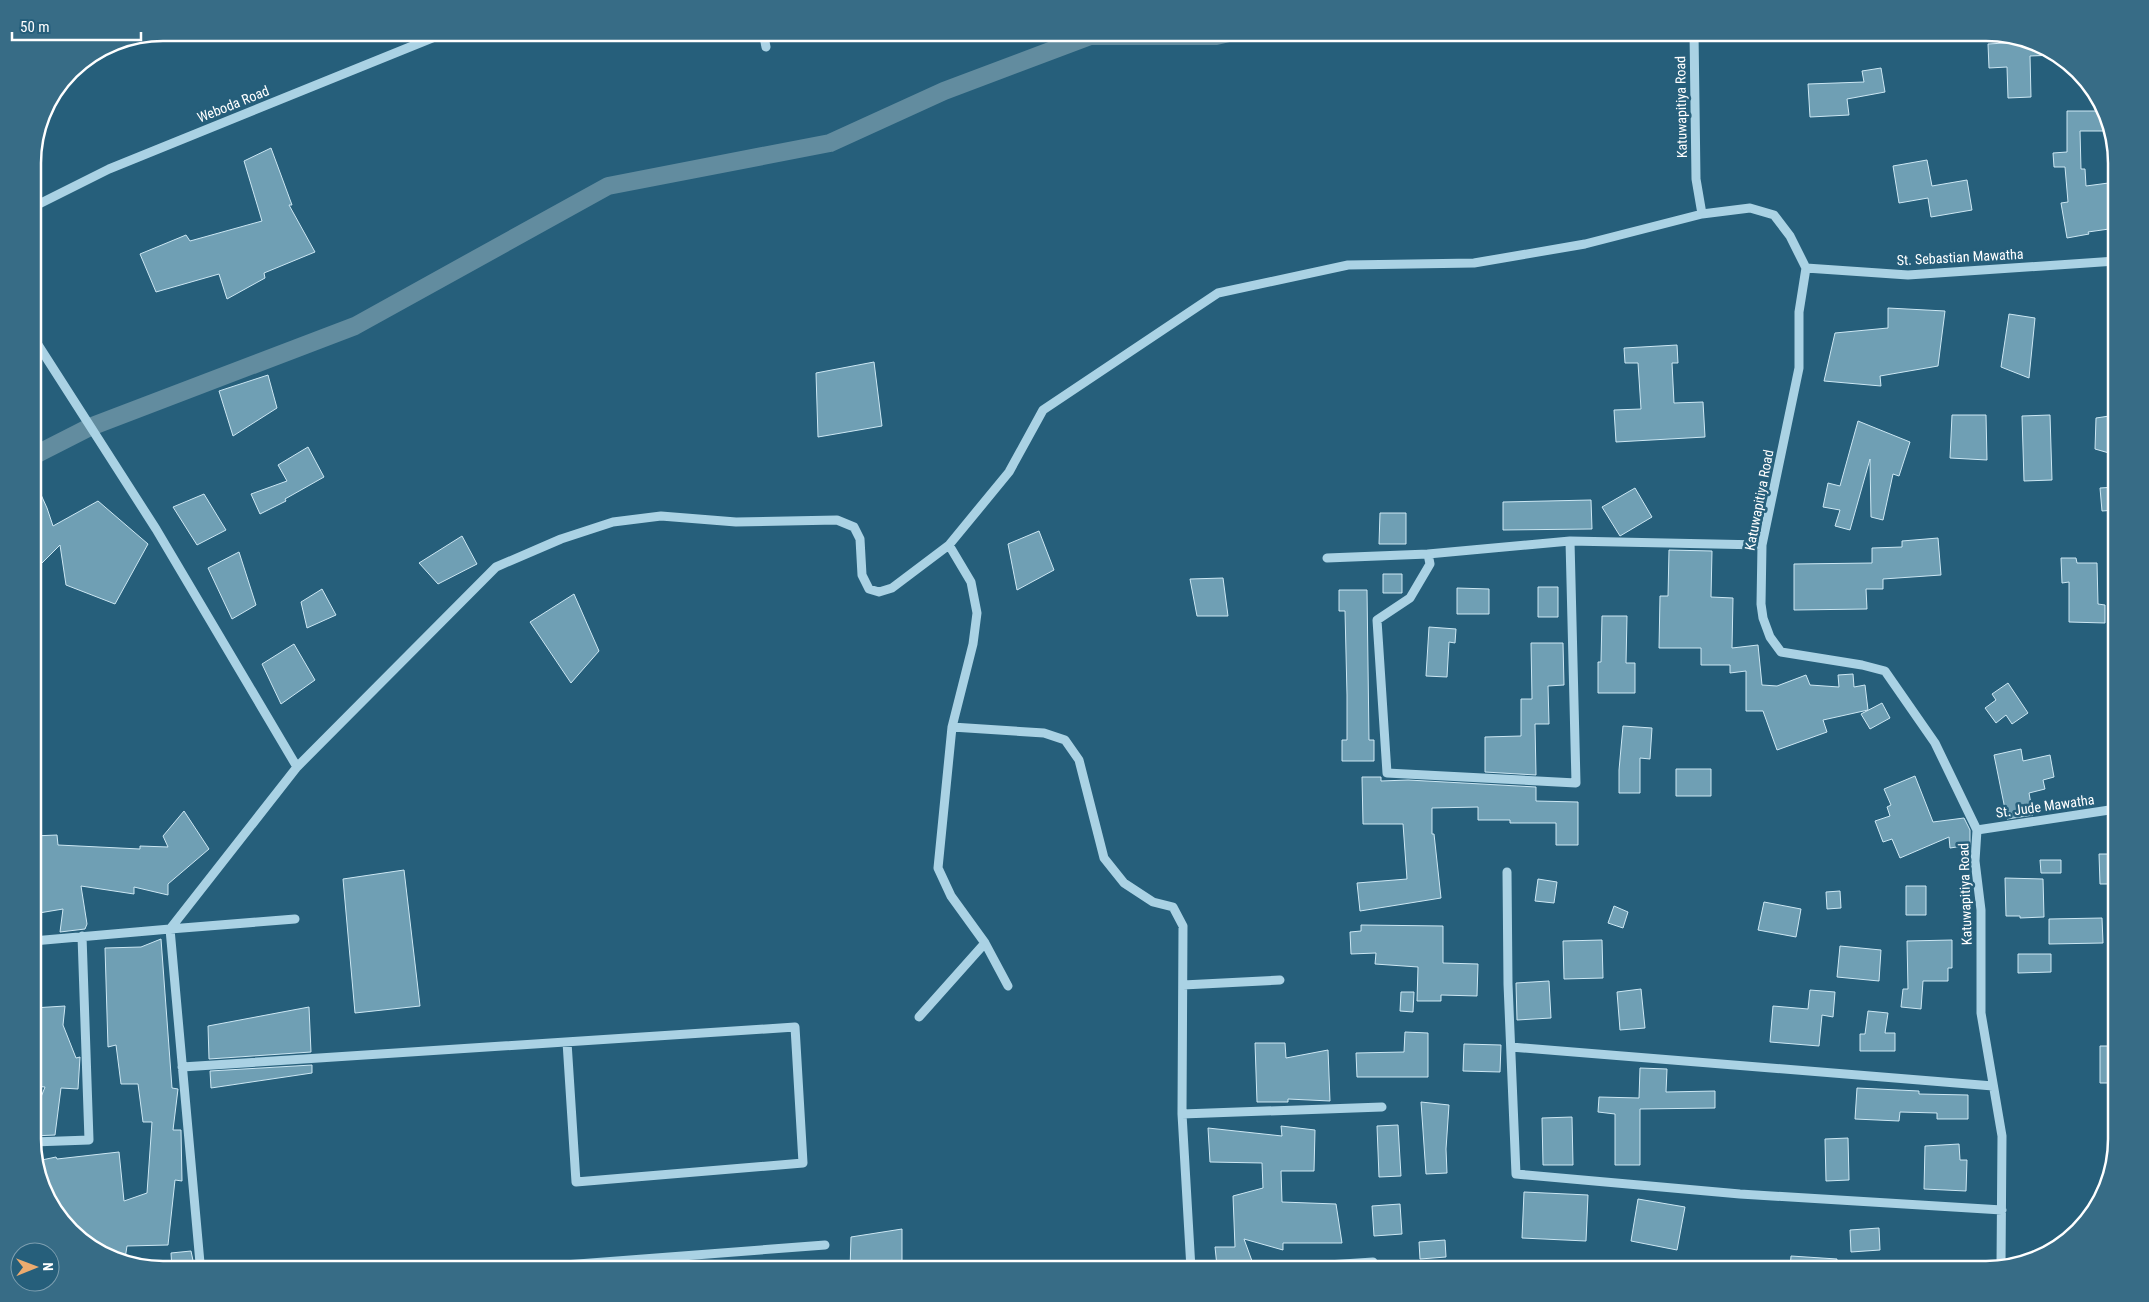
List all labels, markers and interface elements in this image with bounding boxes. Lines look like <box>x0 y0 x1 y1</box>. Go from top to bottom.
scale bar <box>12 10 141 42</box>
text: 50 m <box>20 18 50 36</box>
street label: Katuwapitiya Road <box>1672 56 1690 158</box>
street label: Weboda Road <box>195 82 271 126</box>
street label: St. Sebastian Mawatha <box>1896 246 2024 268</box>
street label: Katuwapitiya Road <box>1741 448 1777 552</box>
street label: St. Jude Mawatha <box>1995 791 2095 821</box>
street label: Katuwapitiya Road <box>1955 843 1975 945</box>
north arrow <box>10 1242 60 1292</box>
text: N <box>40 1262 56 1271</box>

